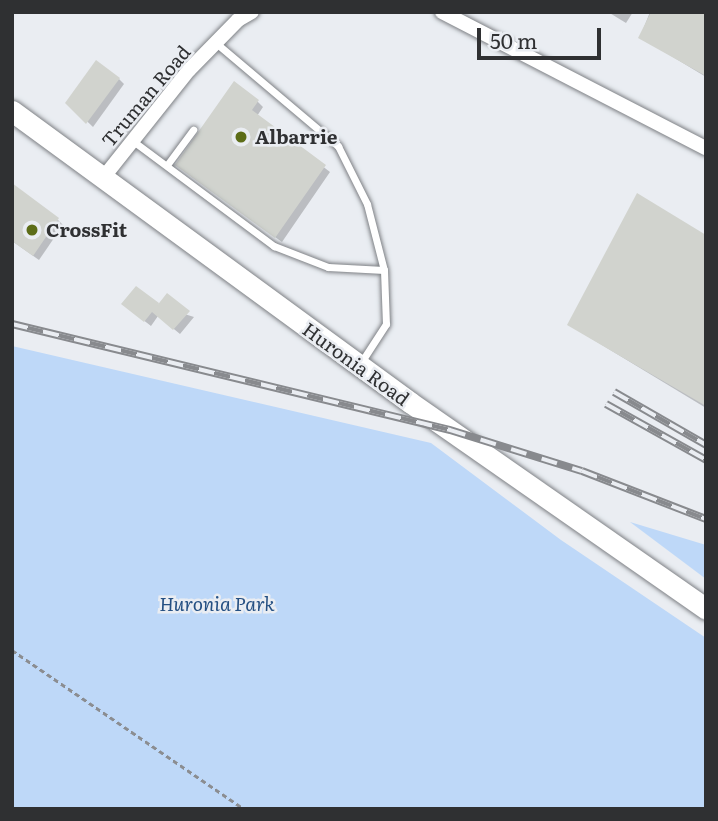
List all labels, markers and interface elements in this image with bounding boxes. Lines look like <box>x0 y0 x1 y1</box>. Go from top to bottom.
scale bar <box>480 14 604 58</box>
text: 50 m <box>490 24 537 55</box>
street label: Truman Road <box>97 41 195 151</box>
place label: Albarrie <box>255 126 337 148</box>
marker: Albarrie <box>233 129 249 145</box>
place label: CrossFit <box>46 219 127 241</box>
marker: CrossFit <box>24 222 40 238</box>
street label: Huronia Road <box>298 318 414 410</box>
park label: Huronia Park <box>159 593 275 615</box>

